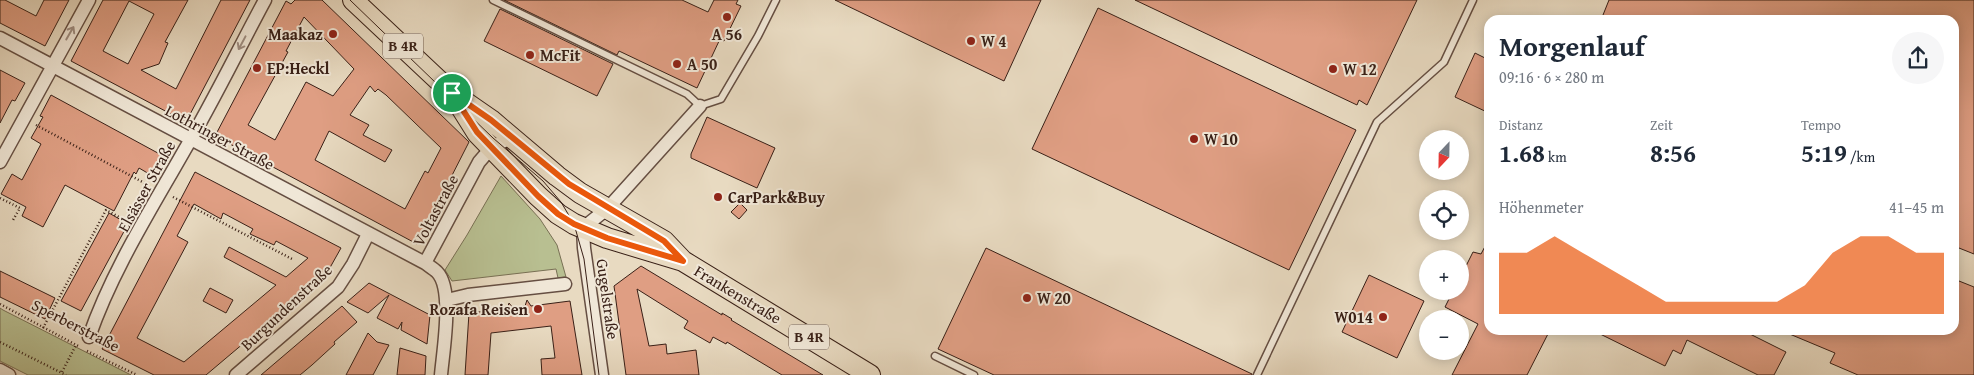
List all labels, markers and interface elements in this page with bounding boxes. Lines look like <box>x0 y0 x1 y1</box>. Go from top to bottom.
marker: A 56 <box>721 11 733 23</box>
place label: Maakaz <box>268 22 323 46</box>
place label: A 56 <box>712 22 742 46</box>
one-way arrow <box>65 25 75 40</box>
text: Morgenlauf <box>1499 25 1645 66</box>
marker: Maakaz <box>327 28 339 40</box>
place label: W 4 <box>981 29 1006 53</box>
button: share <box>1892 32 1944 84</box>
road number: B 4R <box>383 34 423 58</box>
one-way arrow <box>237 35 246 50</box>
marker: W 4 <box>965 35 977 47</box>
place label: McFit <box>540 43 580 67</box>
marker: McFit <box>524 49 536 61</box>
place label: A 50 <box>687 52 717 76</box>
place label: EP:Heckl <box>267 56 330 80</box>
place label: W 12 <box>1343 57 1377 81</box>
marker: A 50 <box>671 58 683 70</box>
marker: EP:Heckl <box>251 62 263 74</box>
marker: W 12 <box>1327 63 1339 75</box>
text: 09:16 · 6 × 280 m <box>1499 65 1604 89</box>
pin <box>431 72 473 114</box>
icon: arrive <box>438 79 466 107</box>
street label: Lothringer Straße <box>161 98 279 176</box>
text: Distanz <box>1499 115 1543 135</box>
text: Zeit <box>1650 115 1673 135</box>
text: Tempo <box>1801 115 1841 135</box>
place label: W 10 <box>1204 127 1238 151</box>
north arrow <box>1419 130 1469 180</box>
map controls <box>1419 130 1469 360</box>
marker: W 10 <box>1188 133 1200 145</box>
text: 1.68 <box>1499 135 1545 171</box>
text: 8:56 <box>1650 135 1696 171</box>
text: 5:19 <box>1801 135 1847 171</box>
street label: Elsässer Straße <box>111 136 181 236</box>
text: km <box>1545 147 1567 167</box>
text: /km <box>1847 147 1875 167</box>
street label: Voltastraße <box>406 170 464 250</box>
place label: CarPark&Buy <box>728 185 826 209</box>
button: locate <box>1419 190 1469 240</box>
marker: CarPark&Buy <box>712 191 724 203</box>
text: Höhenmeter <box>1499 195 1584 219</box>
text: 41–45 m <box>1889 195 1944 219</box>
button: + <box>1419 250 1469 300</box>
street label: Gugelstraße <box>590 257 626 341</box>
street label: Burgundenstraße <box>235 258 337 356</box>
street label: Frankenstraße <box>690 258 786 330</box>
place label: W 20 <box>1037 286 1071 310</box>
marker: W 20 <box>1021 292 1033 304</box>
street label: Sperberstraße <box>28 293 124 357</box>
place label: Rozafa Reisen <box>430 297 529 321</box>
marker: Rozafa Reisen <box>532 303 544 315</box>
place label: W014 <box>1335 305 1373 329</box>
button: − <box>1419 310 1469 360</box>
marker: W014 <box>1377 311 1389 323</box>
road number: B 4R <box>789 324 829 350</box>

